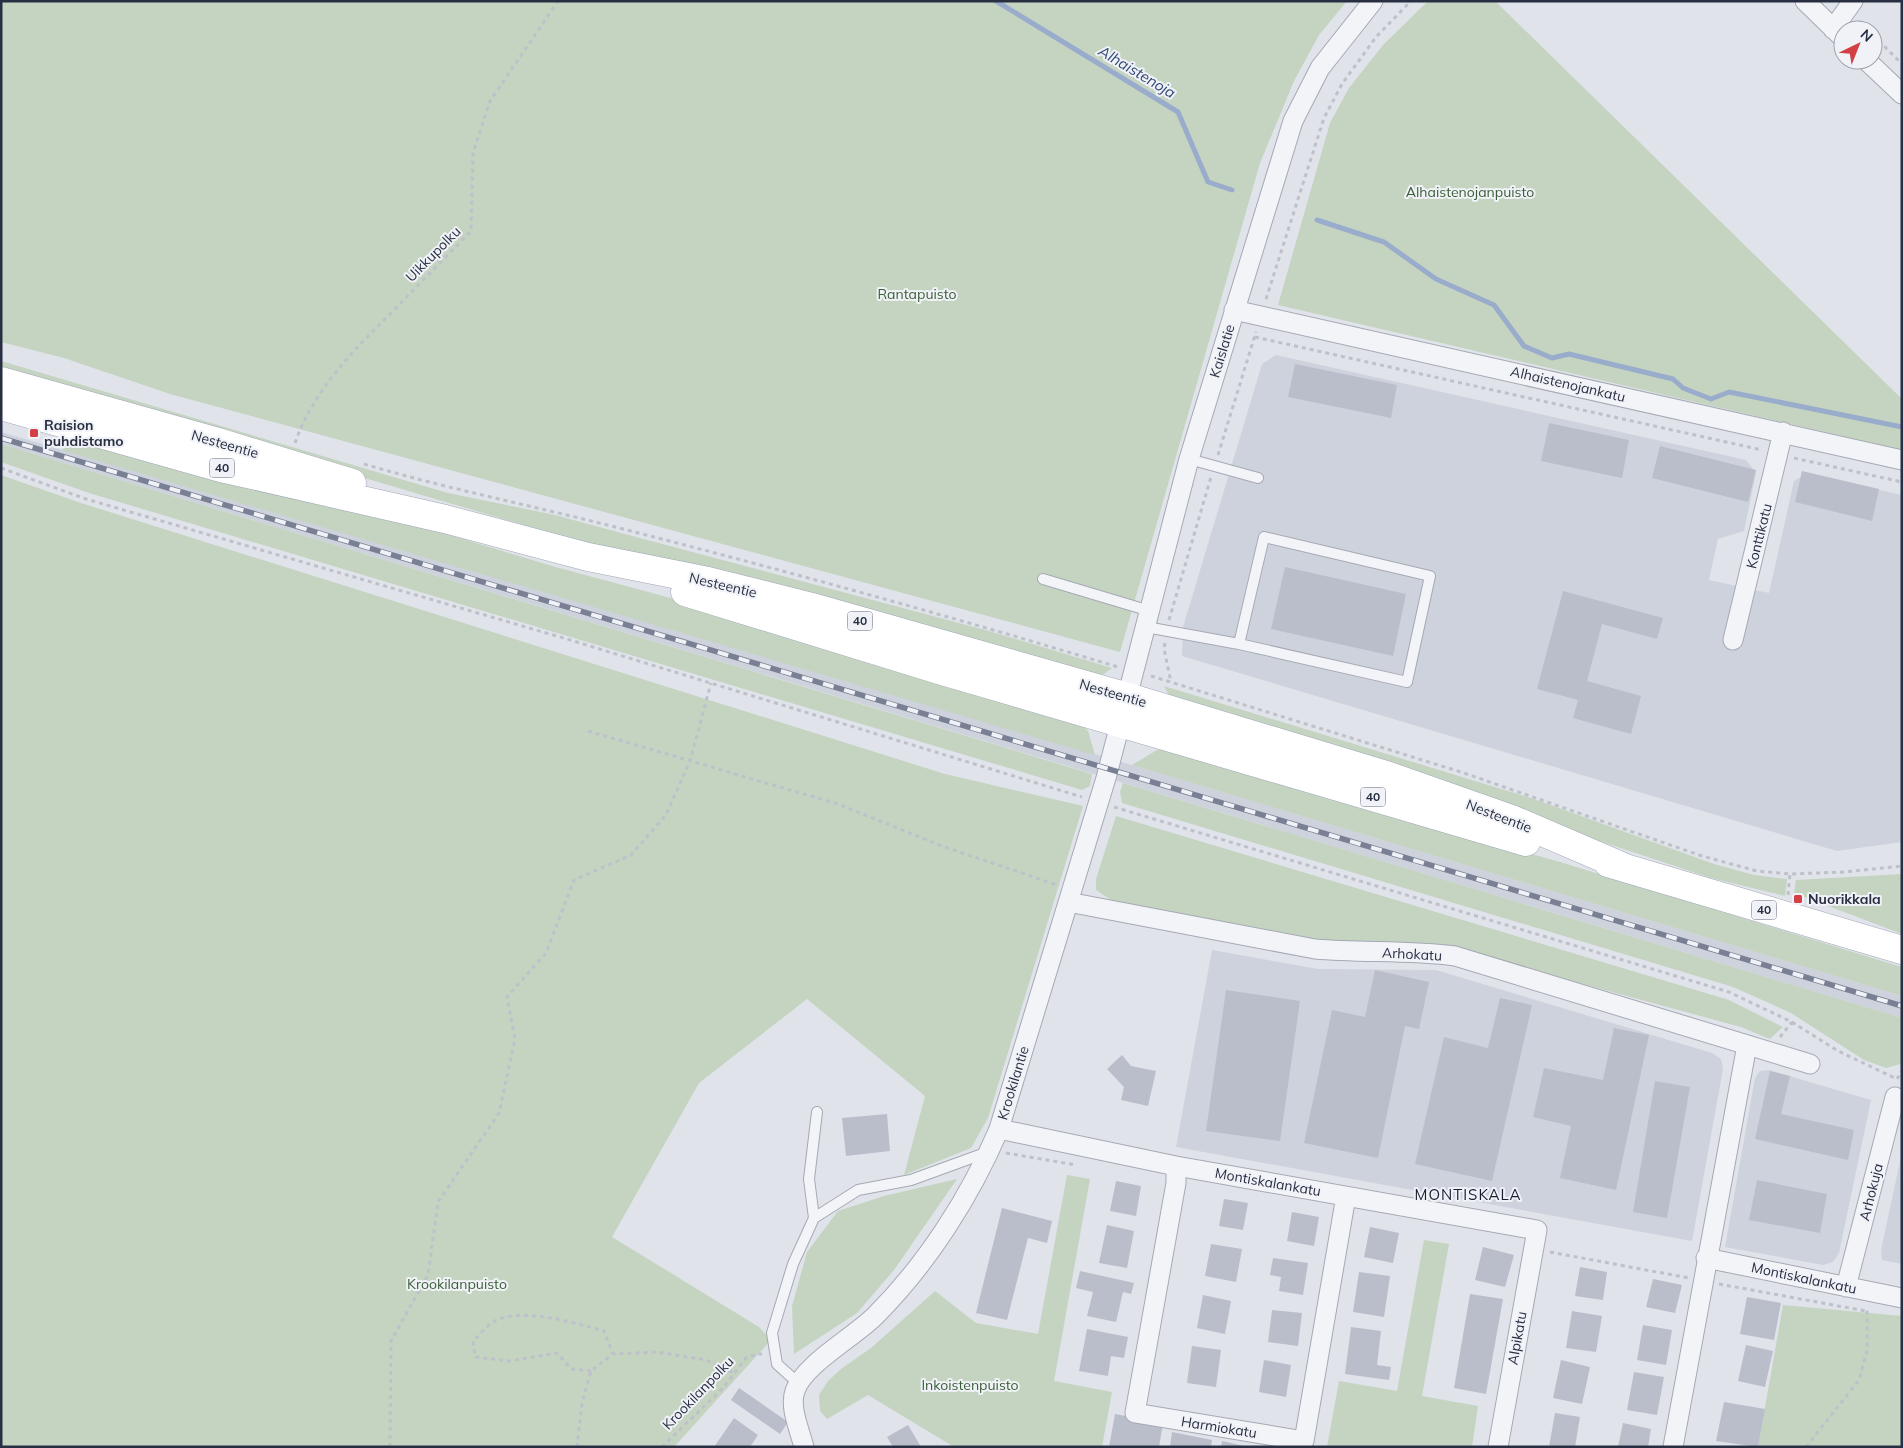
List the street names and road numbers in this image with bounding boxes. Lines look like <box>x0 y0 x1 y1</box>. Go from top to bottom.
street label: Uikkupolku <box>402 223 464 285</box>
street label: Kaislatie <box>1205 322 1239 380</box>
street label: Alhaistenojankatu <box>1509 362 1627 406</box>
street label: Nesteentie <box>189 426 261 462</box>
road number: 40 <box>210 458 234 478</box>
street label: Konttikatu <box>1742 502 1776 570</box>
street label: Nesteentie <box>687 568 759 602</box>
road number: 40 <box>848 612 872 630</box>
street label: Nesteentie <box>1077 675 1149 711</box>
road number: 40 <box>1360 788 1386 806</box>
street label: Nesteentie <box>1464 795 1534 837</box>
road number: 40 <box>1752 900 1776 920</box>
street label: Arhokatu <box>1382 943 1442 965</box>
street label: Krookilantie <box>993 1044 1033 1122</box>
street label: Arhokuja <box>1855 1161 1887 1223</box>
street label: Montiskalankatu <box>1214 1164 1322 1200</box>
street label: Montiskalankatu <box>1750 1258 1858 1298</box>
street label: Alpikatu <box>1503 1310 1531 1366</box>
street label: Krookilanpolku <box>658 1352 738 1434</box>
street label: Harmiokatu <box>1180 1412 1258 1442</box>

